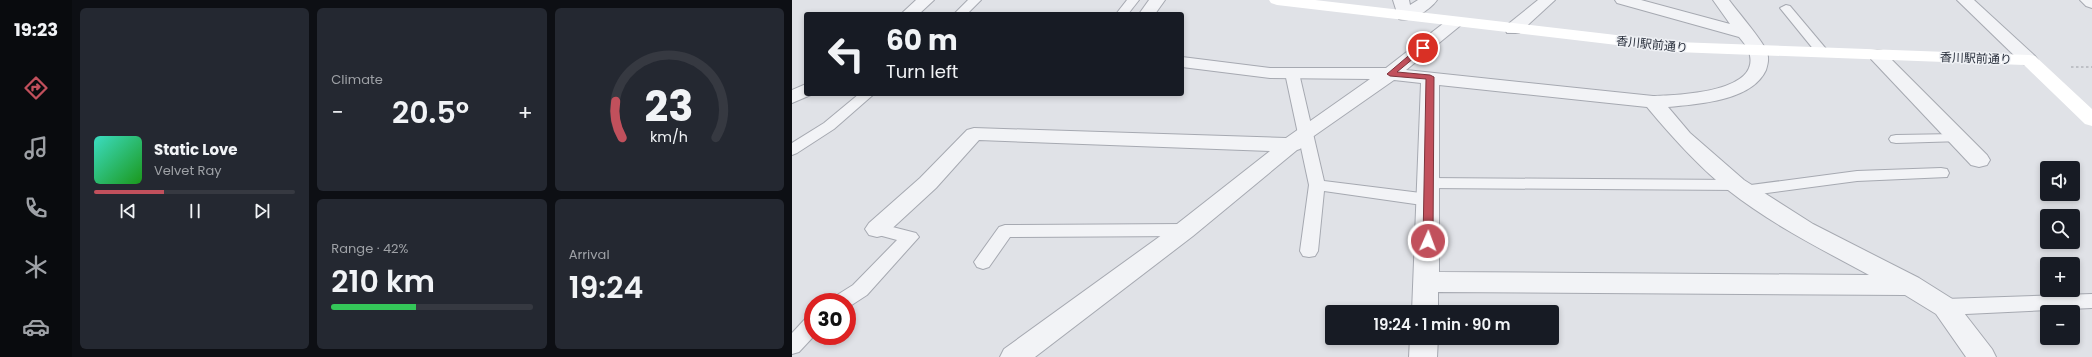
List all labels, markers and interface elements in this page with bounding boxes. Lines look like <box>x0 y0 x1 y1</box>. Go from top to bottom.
text: 19:23 <box>14 17 58 42</box>
text: 60 m <box>886 21 958 60</box>
icon: left <box>820 28 872 80</box>
pin <box>1406 31 1440 65</box>
street label: 香川駅前通り <box>1615 32 1689 56</box>
icon: arrive <box>1412 37 1434 59</box>
street label: 香川駅前通り <box>1940 48 2012 68</box>
text: Turn left <box>886 59 958 84</box>
text: Climate <box>331 70 383 89</box>
icon: directions <box>22 74 50 102</box>
text: 23 <box>645 76 694 135</box>
text: 20.5° <box>392 91 469 134</box>
text: − <box>331 97 343 128</box>
text: + <box>518 97 533 128</box>
text: km/h <box>650 126 688 146</box>
icon: music <box>22 134 50 162</box>
text: Static Love <box>154 139 238 160</box>
text: Velvet Ray <box>154 161 222 180</box>
map controls <box>2040 161 2080 345</box>
button: sound <box>2040 161 2080 201</box>
icon: phone <box>22 194 50 222</box>
icon: previous <box>117 200 139 222</box>
icon: pause <box>184 200 206 222</box>
icon: next <box>251 200 273 222</box>
button: search <box>2040 209 2080 249</box>
position arrow <box>1407 220 1449 262</box>
text: Range · 42% <box>331 239 408 258</box>
text: Arrival <box>569 245 610 264</box>
icon: climate <box>22 253 50 281</box>
button: + <box>2040 257 2080 297</box>
text: 210 km <box>331 260 435 303</box>
text: 19:24 <box>569 266 643 309</box>
speed limit sign: 30 <box>804 293 856 345</box>
button: − <box>2040 305 2080 345</box>
icon: car <box>22 313 50 341</box>
text: 19:24 · 1 min · 90 m <box>1374 314 1510 335</box>

